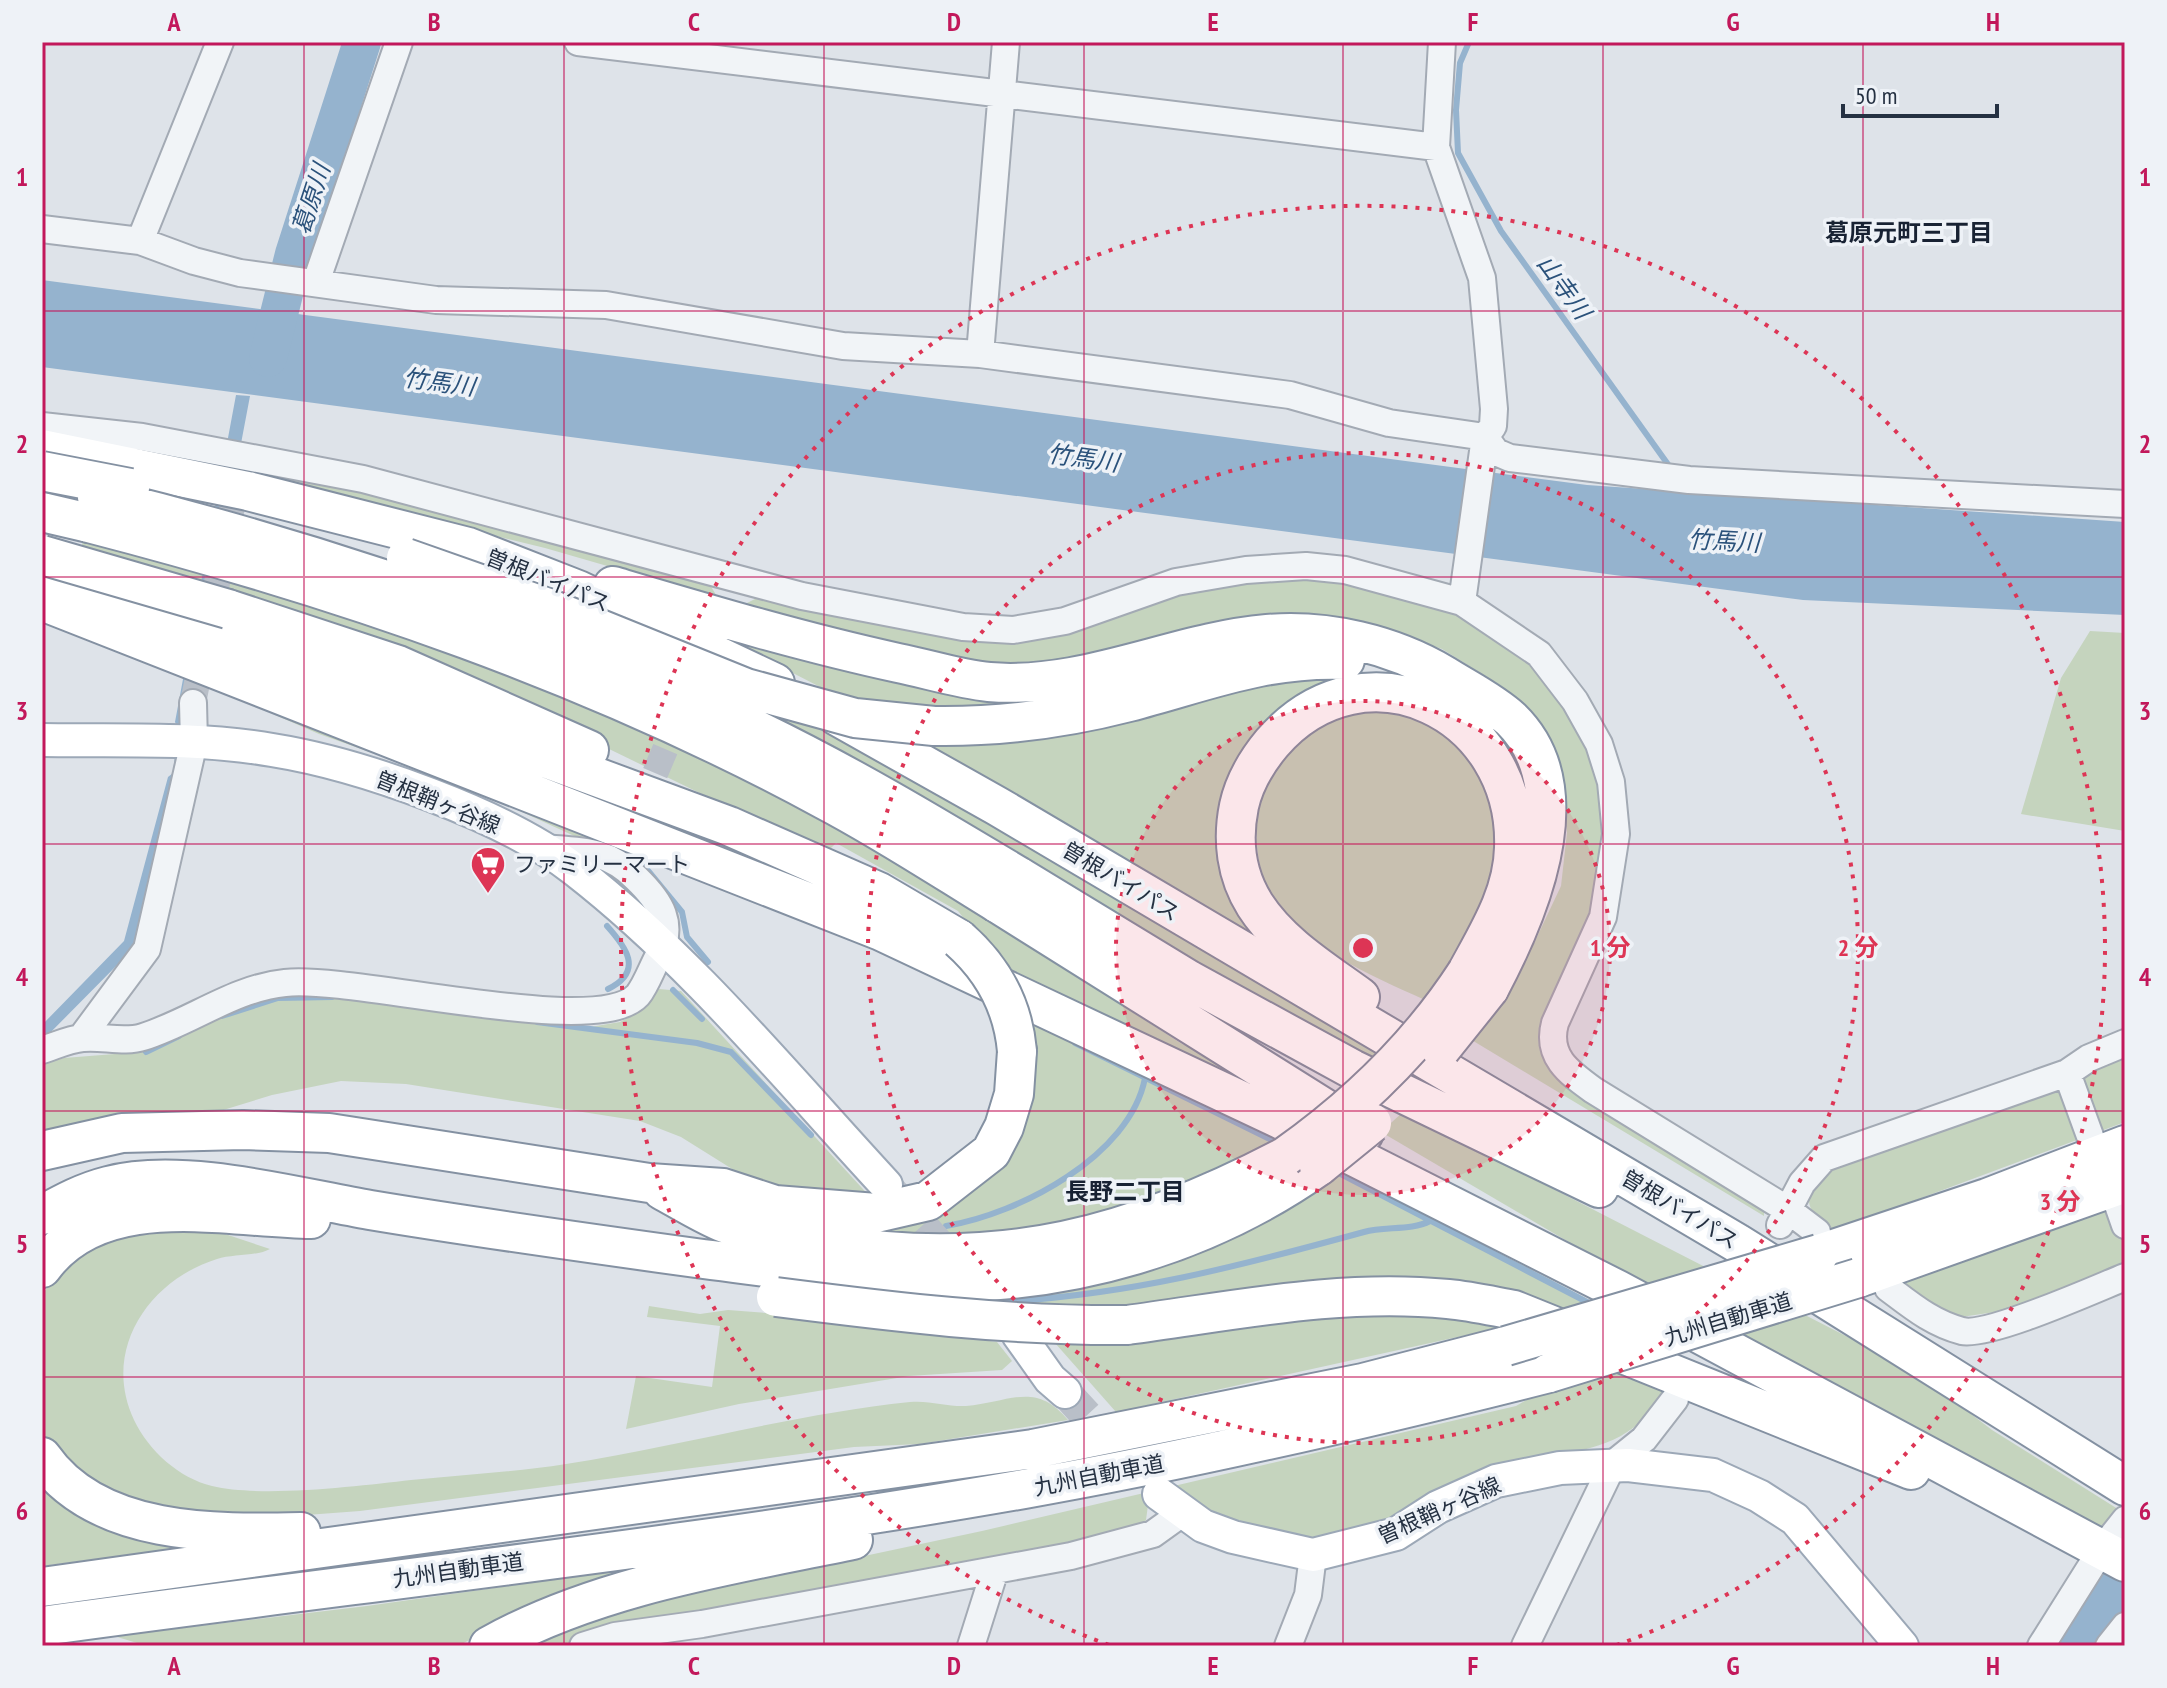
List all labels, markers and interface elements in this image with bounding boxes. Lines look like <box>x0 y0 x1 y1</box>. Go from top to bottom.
text: A <box>166 5 181 38</box>
text: B <box>428 5 441 38</box>
text: C <box>688 5 700 38</box>
text: D <box>947 5 961 38</box>
text: E <box>1207 5 1219 38</box>
text: F <box>1468 5 1479 38</box>
text: G <box>1726 5 1740 38</box>
text: H <box>1986 5 2000 38</box>
scale bar <box>1843 68 1997 118</box>
text: 50 m <box>1855 80 1897 111</box>
water label: 葛原川 <box>285 157 338 238</box>
text: 1 <box>16 160 28 193</box>
text: 1 <box>2139 160 2151 193</box>
district label: 葛原元町三丁目 <box>1825 217 1993 248</box>
water label: 山寺川 <box>1530 249 1599 328</box>
water label: 竹馬川 <box>401 362 480 403</box>
text: 2 <box>16 427 28 460</box>
text: 2 <box>2139 427 2151 460</box>
water label: 竹馬川 <box>1045 438 1124 479</box>
water label: 竹馬川 <box>1687 524 1764 559</box>
street label: 曽根バイパス <box>482 542 614 618</box>
text: 3 <box>16 694 28 727</box>
text: 3 <box>2139 694 2151 727</box>
street label: 曽根鞘ヶ谷線 <box>372 764 504 840</box>
street label: 曽根バイパス <box>1057 835 1185 927</box>
supermarket icon: ファミリーマート <box>469 845 507 895</box>
place label: ファミリーマート <box>514 850 690 878</box>
text: 1 分 <box>1590 932 1630 963</box>
text: 2 分 <box>1838 932 1878 963</box>
centre of rings <box>1349 934 1377 962</box>
text: 4 <box>16 960 29 993</box>
text: 4 <box>2139 960 2152 993</box>
street label: 曽根バイパス <box>1616 1163 1744 1255</box>
district label: 長野二丁目 <box>1065 1176 1185 1207</box>
text: 3 分 <box>2040 1186 2080 1217</box>
text: 5 <box>16 1227 28 1260</box>
text: 5 <box>2139 1227 2151 1260</box>
street label: 九州自動車道 <box>1661 1286 1795 1352</box>
street label: 九州自動車道 <box>1032 1449 1166 1501</box>
street label: 曽根鞘ヶ谷線 <box>1373 1470 1505 1550</box>
text: 6 <box>16 1494 28 1527</box>
text: 6 <box>2139 1494 2151 1527</box>
street label: 九州自動車道 <box>391 1547 525 1593</box>
text: A <box>166 1649 181 1682</box>
text: B <box>428 1649 441 1682</box>
text: C <box>688 1649 700 1682</box>
text: D <box>947 1649 961 1682</box>
text: E <box>1207 1649 1219 1682</box>
text: F <box>1468 1649 1479 1682</box>
text: G <box>1726 1649 1740 1682</box>
text: H <box>1986 1649 2000 1682</box>

